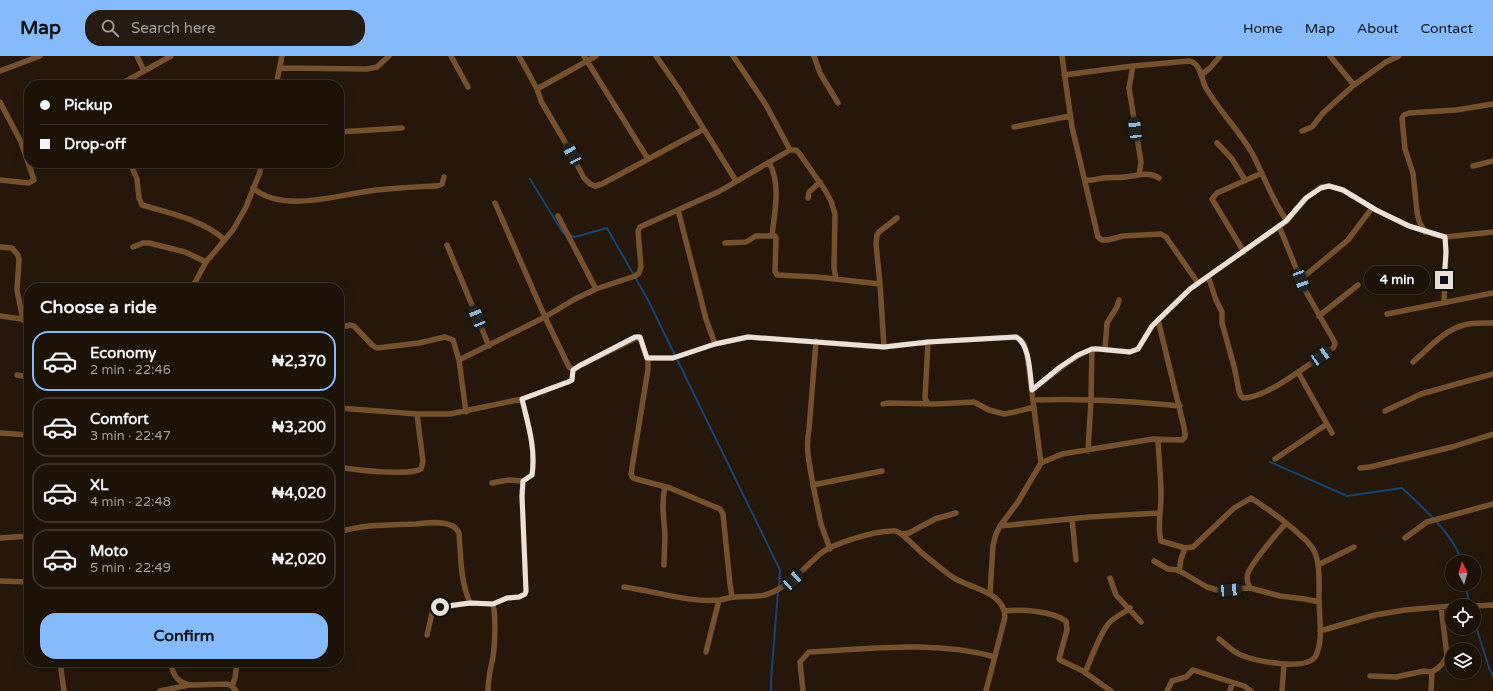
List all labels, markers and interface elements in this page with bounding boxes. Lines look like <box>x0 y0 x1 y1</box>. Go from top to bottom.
search box <box>85 10 365 46</box>
text: Map <box>20 17 61 39</box>
icon: search <box>99 17 121 39</box>
text: Search here <box>131 19 215 37</box>
text: Home <box>1243 20 1283 37</box>
text: Map <box>1305 20 1335 37</box>
text: About <box>1357 20 1399 37</box>
text: Contact <box>1421 20 1473 37</box>
text: Pickup <box>64 96 112 114</box>
car <box>1128 116 1142 142</box>
text: Drop-off <box>64 135 126 153</box>
car <box>561 141 583 167</box>
callout: 4 min <box>1364 266 1430 294</box>
car <box>1291 267 1311 293</box>
route end <box>1435 271 1453 289</box>
text: 4 min <box>1380 272 1414 288</box>
text: Choose a ride <box>40 296 157 318</box>
car <box>467 304 487 330</box>
icon: car <box>42 343 78 379</box>
text: Economy <box>90 344 156 362</box>
car <box>1308 344 1334 368</box>
text: ₦2,370 <box>272 352 326 370</box>
text: 2 min · 22:46 <box>90 362 171 378</box>
icon: car <box>42 409 78 445</box>
text: Comfort <box>90 410 149 428</box>
text: ₦3,200 <box>272 418 326 436</box>
text: 3 min · 22:47 <box>90 428 171 444</box>
icon: car <box>42 475 78 511</box>
text: XL <box>90 476 109 494</box>
text: ₦4,020 <box>272 484 326 502</box>
text: 4 min · 22:48 <box>90 494 171 510</box>
icon: car <box>42 541 78 577</box>
text: Moto <box>90 542 128 560</box>
text: ₦2,020 <box>272 550 326 568</box>
north arrow <box>1445 555 1481 591</box>
map controls <box>1445 555 1481 679</box>
text: 5 min · 22:49 <box>90 560 171 576</box>
car <box>780 567 806 593</box>
car <box>1218 583 1242 597</box>
route start <box>431 598 449 616</box>
button: locate <box>1445 599 1481 635</box>
button: Confirm <box>40 613 328 659</box>
button: layers <box>1445 643 1481 679</box>

